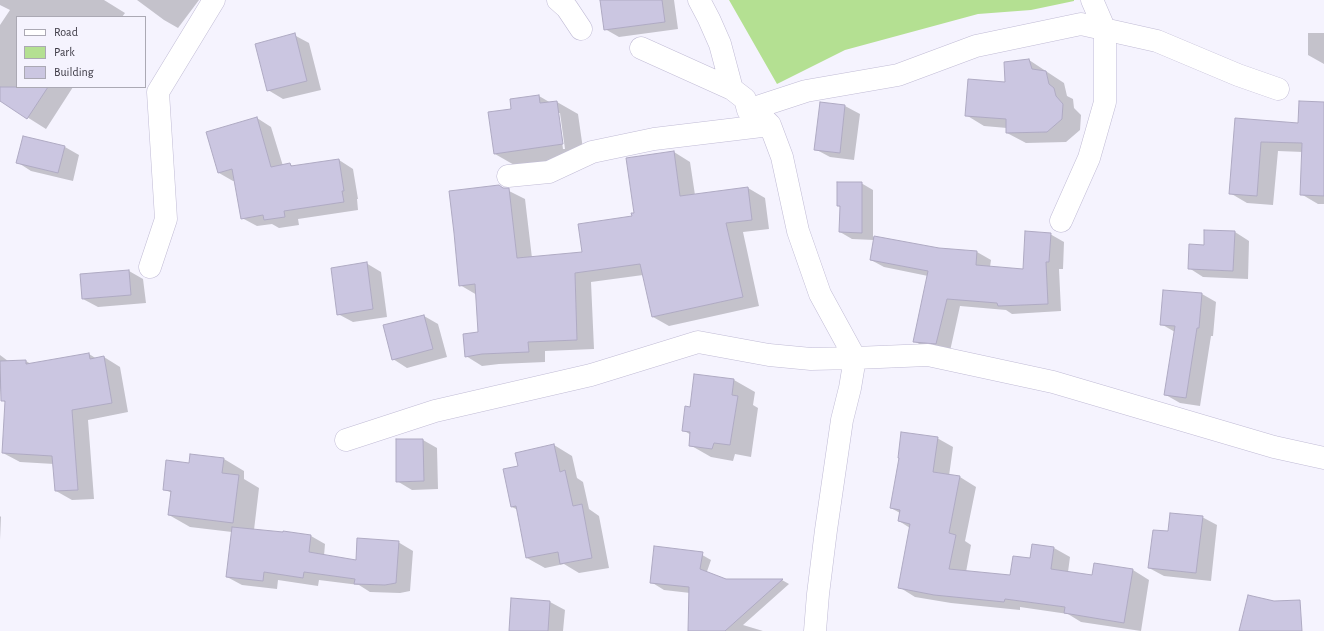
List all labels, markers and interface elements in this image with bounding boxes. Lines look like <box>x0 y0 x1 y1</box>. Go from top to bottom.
legend <box>16 16 146 88</box>
text: Road <box>54 26 78 38</box>
text: Park <box>54 46 75 58</box>
text: Building <box>54 66 94 78</box>

